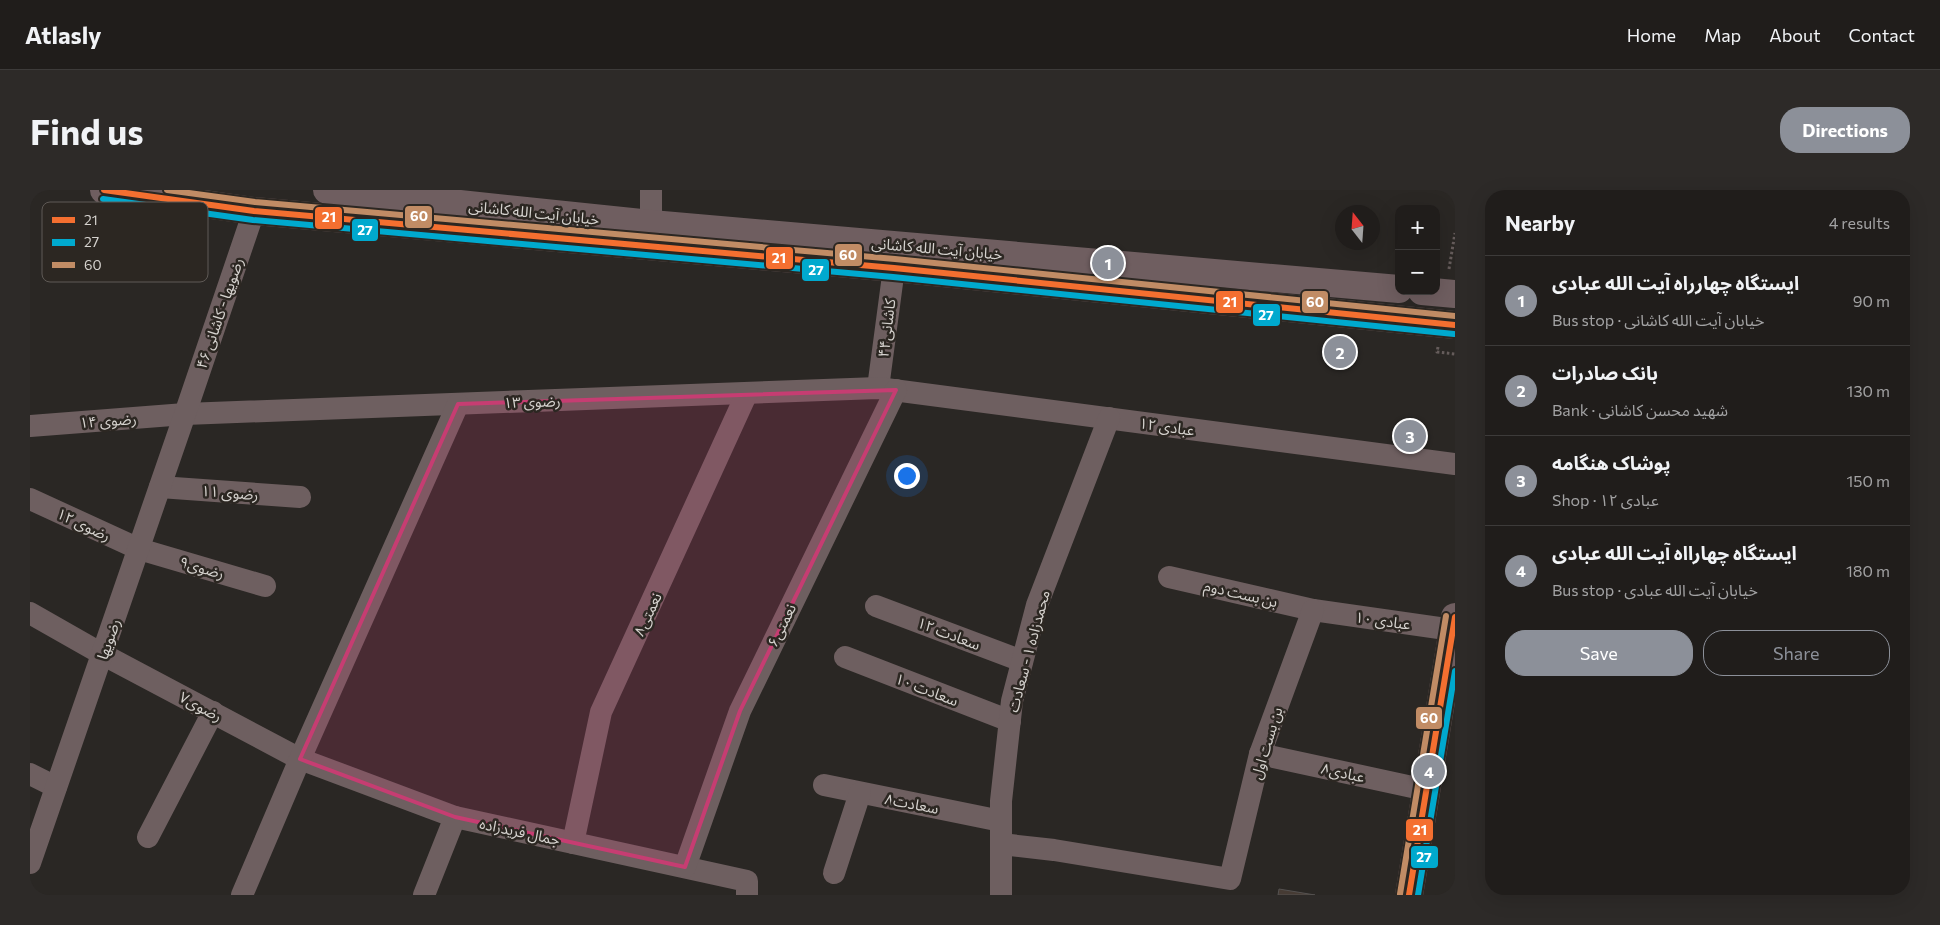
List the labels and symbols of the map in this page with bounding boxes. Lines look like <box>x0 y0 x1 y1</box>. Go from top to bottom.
street label: خیابان آیت الله کاشانی <box>468 196 600 229</box>
legend <box>42 202 208 282</box>
line badge: 60 <box>404 205 433 229</box>
north arrow <box>1335 205 1380 250</box>
line badge: 21 <box>314 206 343 230</box>
text: 60 <box>410 207 428 224</box>
text: 21 <box>322 208 336 225</box>
text: 21 <box>84 211 98 228</box>
line badge: 27 <box>351 218 379 242</box>
text: 27 <box>357 221 373 238</box>
text: 27 <box>84 233 99 250</box>
street label: خیابان آیت الله کاشانی <box>871 233 1003 264</box>
line badge: 60 <box>834 243 863 267</box>
pin: 1 <box>1092 244 1124 282</box>
line badge: 21 <box>765 246 794 270</box>
text: 60 <box>839 246 857 263</box>
text: 21 <box>772 249 786 266</box>
street label: رضویها - کاشانی ۴۶ <box>192 255 247 371</box>
text: 60 <box>84 256 102 273</box>
line badge: 27 <box>801 258 830 282</box>
text: 27 <box>808 261 824 278</box>
line badge: 21 <box>1215 290 1244 314</box>
line badge: 60 <box>1301 290 1329 314</box>
text: 21 <box>1223 293 1237 310</box>
text: 60 <box>1306 293 1324 310</box>
street label: کاشانی۴۴ <box>873 297 900 358</box>
line badge: 27 <box>1252 303 1281 327</box>
text: 27 <box>1258 306 1274 323</box>
pin: 2 <box>1324 333 1356 371</box>
street label: رضوی ۱۳ <box>503 391 561 412</box>
street label: رضوی ۱۴ <box>79 409 137 432</box>
street label: عبادی ۱۲ <box>1138 413 1196 440</box>
pin: 3 <box>1394 417 1426 455</box>
your location <box>894 463 920 489</box>
street label: رضوی ۱۱ <box>201 481 259 504</box>
street label: رضوی ۱۲ <box>54 504 114 545</box>
street label: رضوی۹ <box>177 552 226 583</box>
street label: بن بست دوم <box>1202 576 1280 613</box>
street label: محمدزاده ۱ - سعادت <box>1003 588 1054 714</box>
street label: نعمتی۸ <box>629 589 666 639</box>
street label: نعمتی۶ <box>763 600 800 650</box>
street label: عبادی ۱۰ <box>1354 607 1412 634</box>
street label: سعادت ۱۲ <box>915 613 983 653</box>
street label: رضویها <box>93 616 124 662</box>
street label: سعادت ۱۰ <box>893 669 961 709</box>
street label: رضوی۷ <box>176 687 225 726</box>
street label: بن بست اول <box>1246 705 1286 782</box>
line badge: 60 <box>1415 706 1443 730</box>
text: 60 <box>1420 709 1438 726</box>
pin: 4 <box>1413 752 1445 790</box>
street label: عبادی۸ <box>1319 759 1367 786</box>
street label: سعادت۸ <box>883 789 941 817</box>
street label: جمال فریدزاده <box>478 814 562 849</box>
line badge: 21 <box>1405 818 1434 842</box>
text: 21 <box>1413 821 1427 838</box>
line badge: 27 <box>1410 845 1439 869</box>
text: 27 <box>1416 848 1432 865</box>

